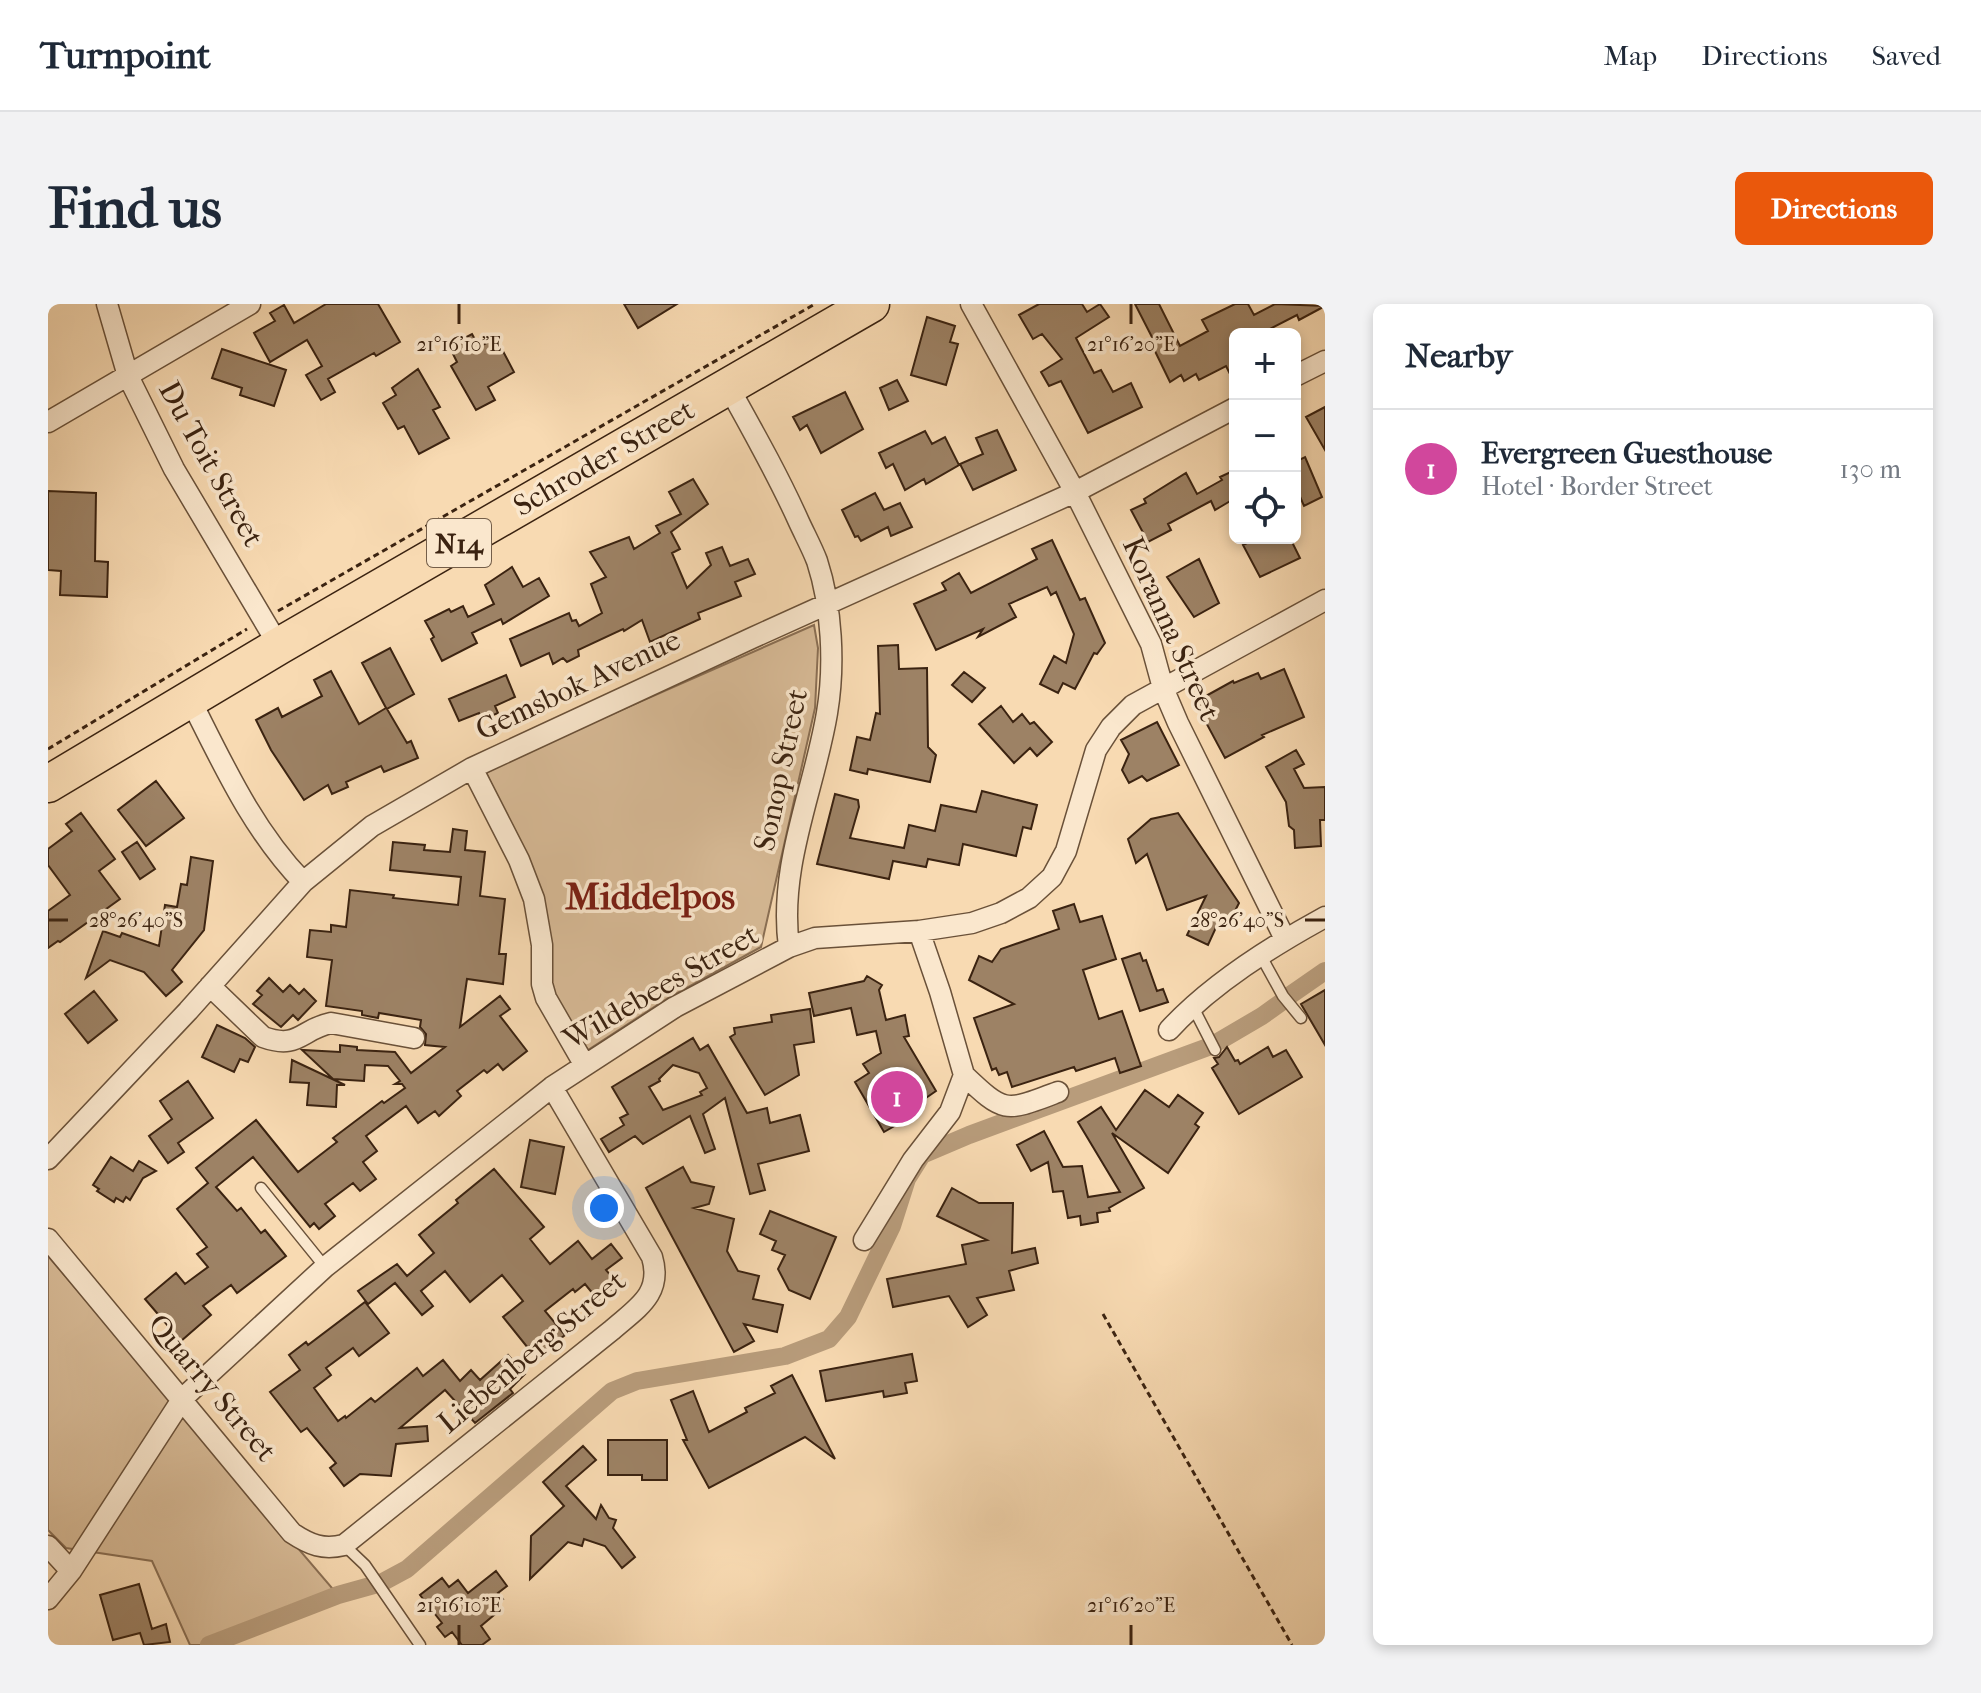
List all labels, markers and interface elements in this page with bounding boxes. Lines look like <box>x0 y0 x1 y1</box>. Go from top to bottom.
text: Turnpoint <box>40 33 211 78</box>
text: Map <box>1604 39 1657 72</box>
text: Directions <box>1701 39 1828 72</box>
text: Saved <box>1872 39 1941 72</box>
button: Directions <box>1735 172 1933 245</box>
text: Find us <box>48 176 222 241</box>
map controls <box>1229 328 1301 544</box>
button: + <box>1229 328 1301 400</box>
text: 21°16'10"E <box>417 333 501 356</box>
text: 21°16'20"E <box>1087 333 1175 356</box>
text: Nearby <box>1405 336 1512 376</box>
street label: Du Toit Street <box>151 375 271 553</box>
street label: Schroder Street <box>507 392 701 524</box>
button: − <box>1229 400 1301 472</box>
text: Evergreen Guesthouse <box>1481 436 1772 471</box>
text: 1 <box>1426 454 1436 485</box>
text: 130 m <box>1840 454 1901 485</box>
text: Hotel · Border Street <box>1481 471 1713 502</box>
button: locate <box>1229 472 1301 544</box>
road number: N14 <box>427 519 491 567</box>
street label: Koranna Street <box>1115 532 1227 726</box>
street label: Gemsbok Avenue <box>470 622 686 748</box>
street label: Sonop Street <box>747 685 815 854</box>
district label: Middelpos <box>565 874 735 919</box>
text: 28°26'40"S <box>89 909 183 932</box>
text: 28°26'40"S <box>1190 909 1284 932</box>
street label: Wildebees Street <box>556 917 765 1058</box>
pin: 1 <box>871 1067 923 1127</box>
your location <box>584 1188 624 1228</box>
street label: Liebenberg Street <box>431 1263 633 1441</box>
street label: Quarry Street <box>140 1307 284 1469</box>
text: 21°16'10"E <box>417 1594 501 1617</box>
text: 21°16'20"E <box>1087 1594 1175 1617</box>

